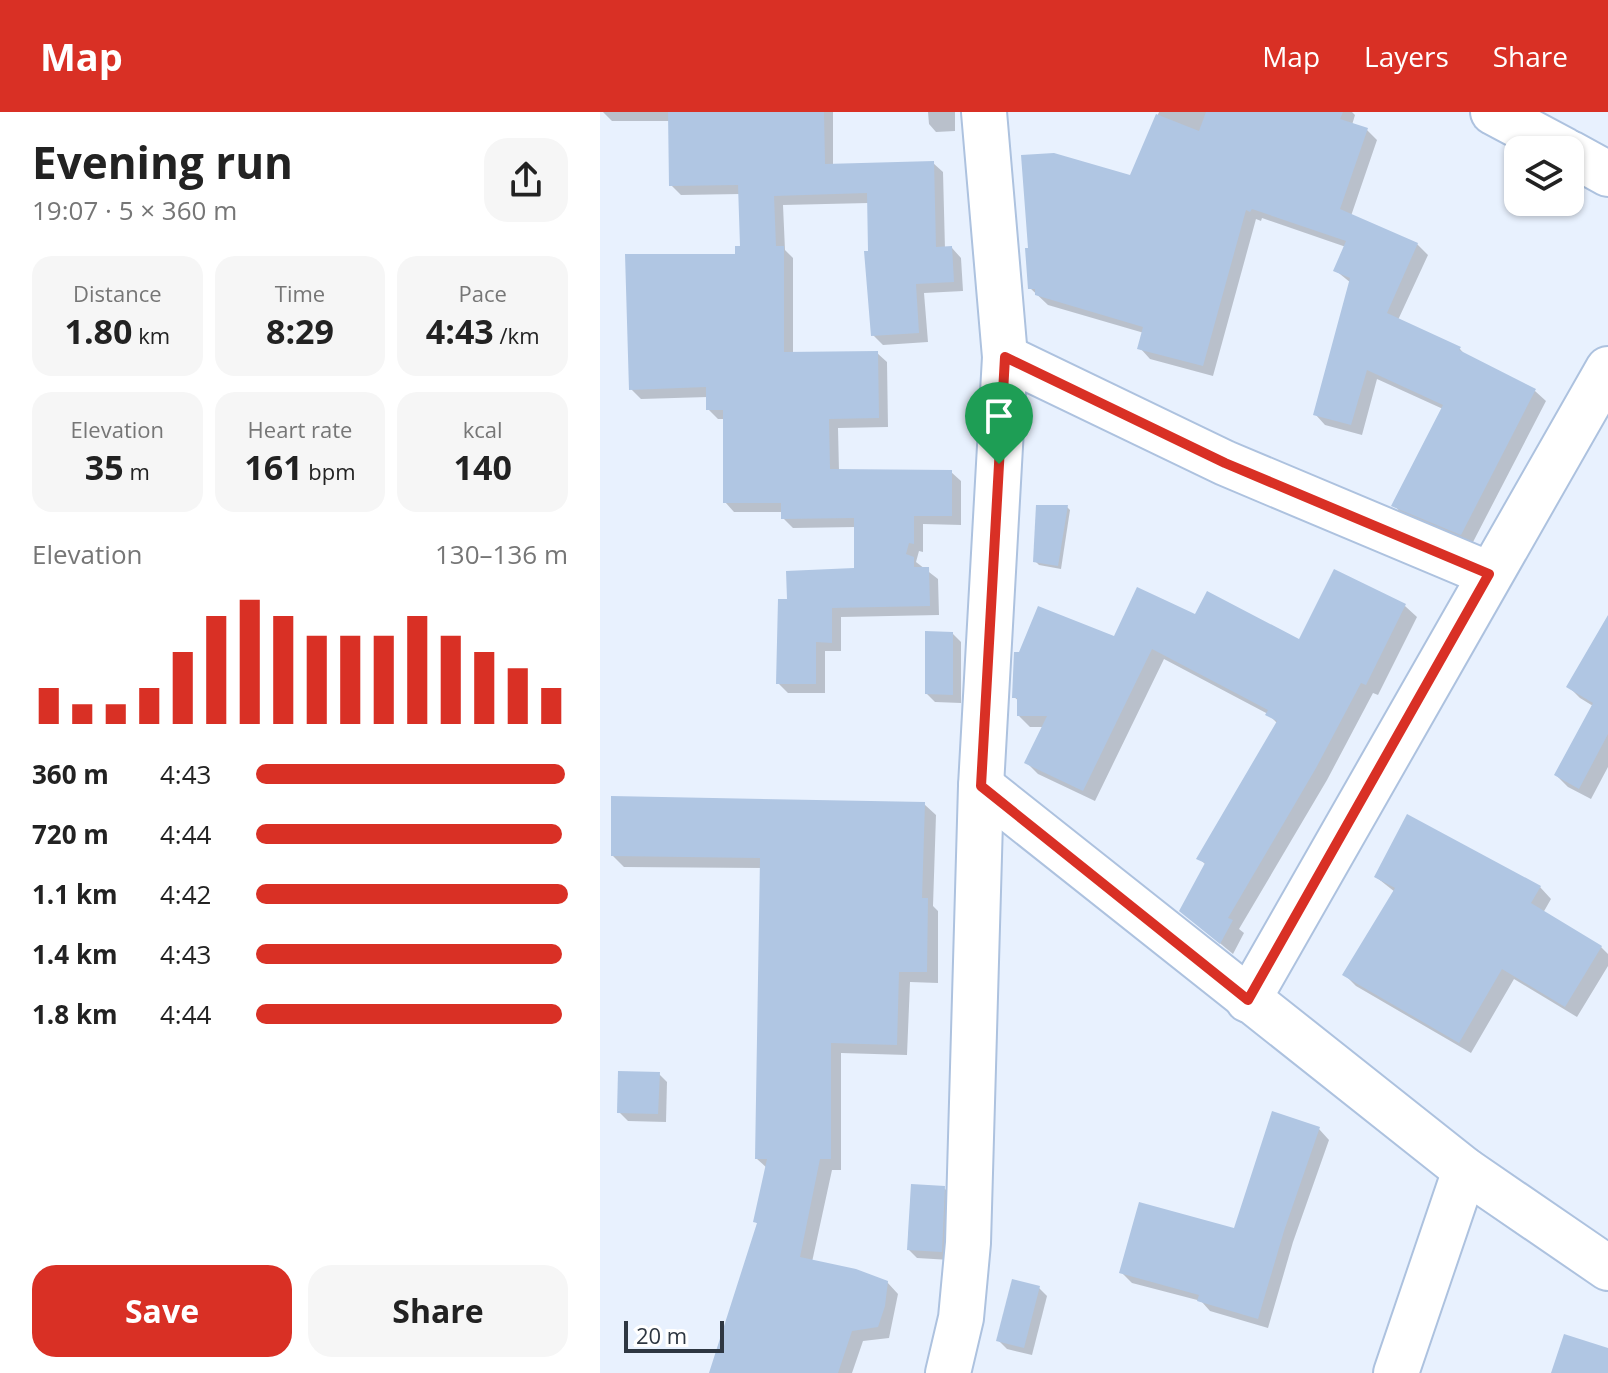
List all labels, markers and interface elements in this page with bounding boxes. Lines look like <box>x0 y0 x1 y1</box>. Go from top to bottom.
text: Map <box>40 30 123 82</box>
text: Map <box>1262 37 1320 75</box>
text: Layers <box>1364 37 1449 75</box>
text: Share <box>1493 37 1568 75</box>
text: Evening run <box>32 132 293 192</box>
map controls <box>1504 136 1584 216</box>
button: layers <box>1504 136 1584 216</box>
button: share <box>484 138 568 222</box>
text: 19:07 · 5 × 360 m <box>32 192 237 228</box>
text: Distance <box>73 278 162 308</box>
text: Time <box>275 278 325 308</box>
text: Pace <box>458 278 507 308</box>
text: 1.80 <box>64 308 133 354</box>
text: 8:29 <box>266 308 334 354</box>
text: 4:43 <box>426 308 494 354</box>
text: km <box>133 320 170 350</box>
text: /km <box>494 320 540 350</box>
pin <box>965 382 1033 464</box>
icon: arrive <box>977 394 1021 438</box>
text: Elevation <box>71 414 164 444</box>
text: Heart rate <box>248 414 352 444</box>
text: kcal <box>463 414 503 444</box>
text: 35 <box>85 444 124 490</box>
text: 161 <box>244 444 303 490</box>
text: 140 <box>454 444 512 490</box>
text: m <box>124 456 150 486</box>
text: bpm <box>303 456 356 486</box>
text: Elevation <box>32 536 142 572</box>
text: 130–136 m <box>435 536 568 572</box>
text: 360 m <box>32 756 109 792</box>
text: 4:43 <box>160 756 211 792</box>
text: 720 m <box>32 816 109 852</box>
text: 4:44 <box>160 816 211 852</box>
text: 1.1 km <box>32 876 118 912</box>
text: 4:42 <box>160 876 211 912</box>
text: 1.4 km <box>32 936 118 972</box>
text: 4:43 <box>160 936 211 972</box>
text: 1.8 km <box>32 996 118 1032</box>
text: 4:44 <box>160 996 211 1032</box>
button: Save <box>32 1265 292 1357</box>
button: Share <box>308 1265 568 1357</box>
scale bar <box>624 1317 724 1353</box>
text: 20 m <box>636 1320 687 1350</box>

